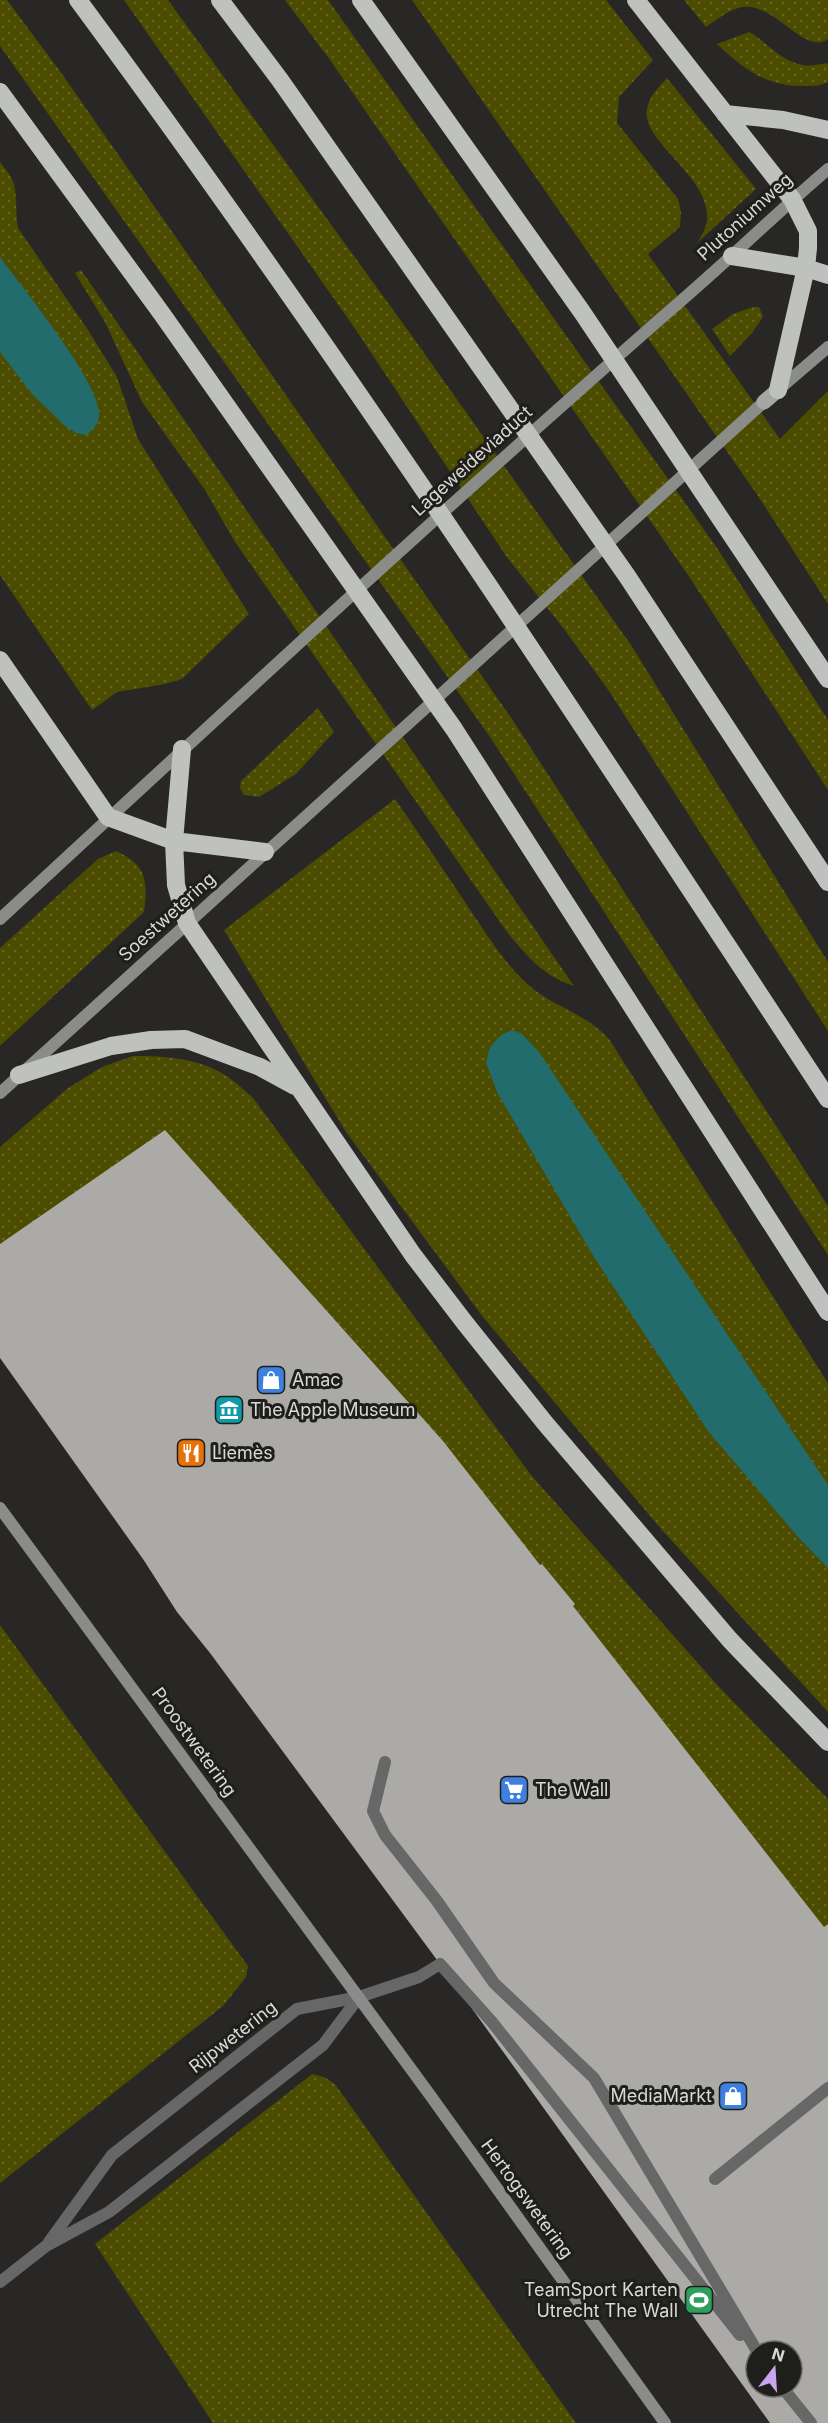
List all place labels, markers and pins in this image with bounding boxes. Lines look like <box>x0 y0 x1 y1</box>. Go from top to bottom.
shop icon: Amac <box>255 1364 287 1396</box>
place label: Amac <box>292 1369 341 1390</box>
museum icon: The Apple Museum <box>213 1394 245 1426</box>
place label: The Apple Museum <box>250 1399 416 1420</box>
restaurant icon: Liemès <box>175 1437 207 1469</box>
place label: Liemès <box>212 1442 273 1463</box>
supermarket icon: The Wall <box>498 1774 530 1806</box>
place label: The Wall <box>535 1779 608 1800</box>
shop icon: MediaMarkt <box>717 2080 749 2112</box>
place label: MediaMarkt <box>611 2085 712 2106</box>
place label: TeamSport Karten Utrecht The Wall <box>524 2279 678 2321</box>
sports icon: TeamSport Karten Utrecht The Wall <box>683 2284 715 2316</box>

